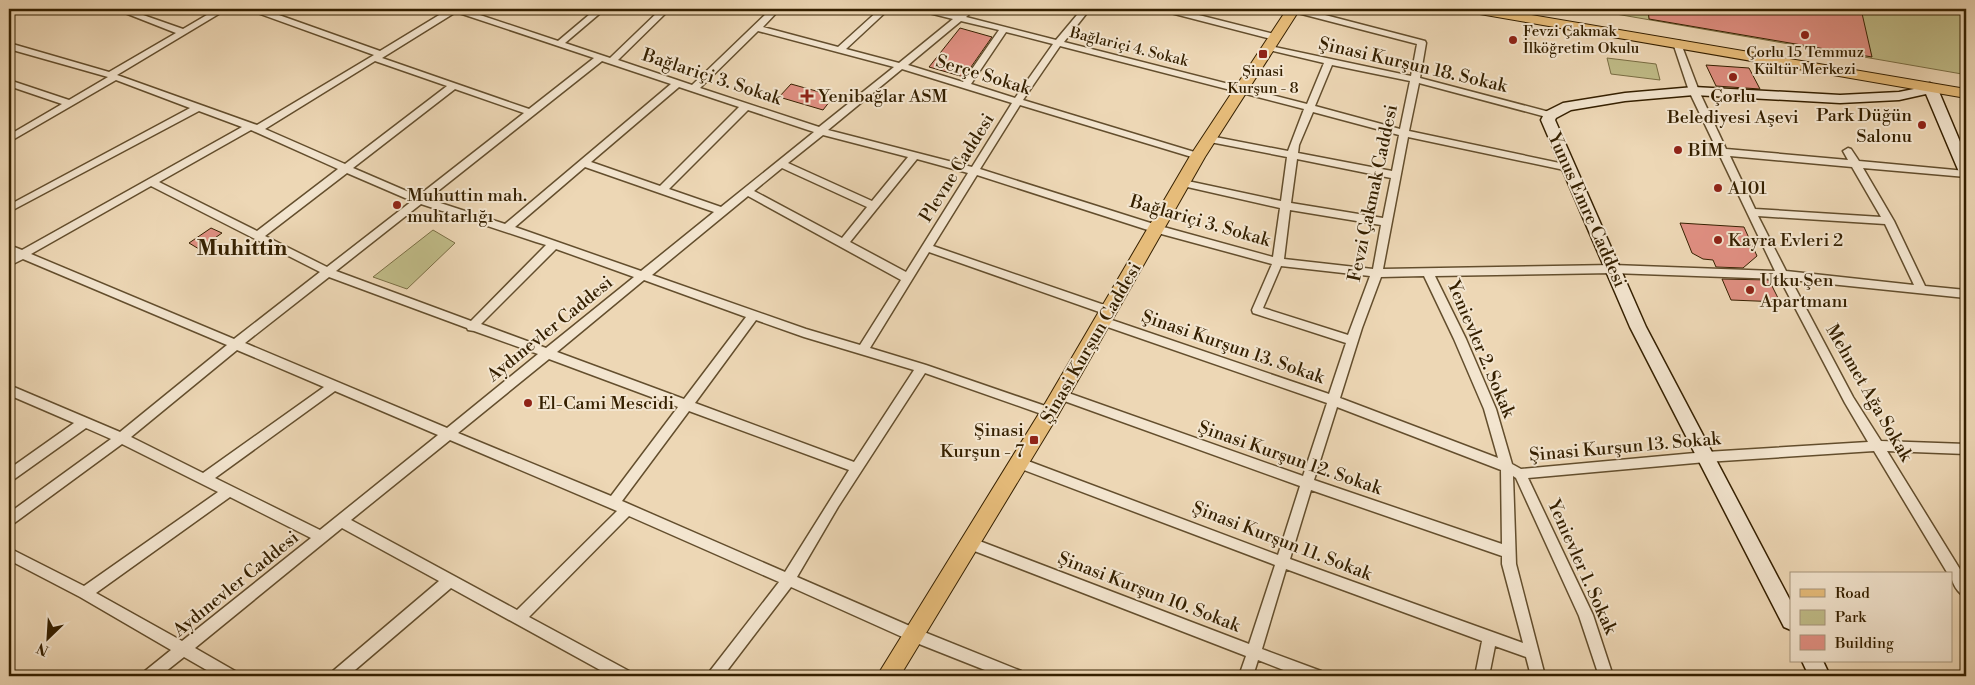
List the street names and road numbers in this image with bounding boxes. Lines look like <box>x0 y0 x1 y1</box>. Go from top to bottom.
street label: Bağlariçi 4. Sokak <box>1067 23 1191 71</box>
street label: Şinasi Kurşun 18. Sokak <box>1316 32 1511 98</box>
street label: Bağlariçi 3. Sokak <box>639 43 786 111</box>
street label: Serçe Sokak <box>933 50 1035 101</box>
street label: Fevzi Çakmak Caddesi <box>1343 102 1403 284</box>
street label: Plevne Caddesi <box>914 109 1000 227</box>
street label: Yunus Emre Caddesi <box>1542 128 1631 291</box>
street label: Bağlariçi 3. Sokak <box>1126 190 1274 252</box>
street label: Şinasi Kurşun Caddesi <box>1035 258 1147 428</box>
street label: Aydınevler Caddesi <box>482 271 618 387</box>
street label: Yenievler 2. Sokak <box>1441 276 1521 423</box>
street label: Şinasi Kurşun 13. Sokak <box>1138 305 1329 390</box>
street label: Mehmet Ağa Sokak <box>1820 320 1918 467</box>
street label: Şinasi Kurşun 12. Sokak <box>1195 416 1386 501</box>
street label: Şinasi Kurşun 13. Sokak <box>1528 427 1723 467</box>
street label: Yenievler 1. Sokak <box>1542 495 1623 639</box>
street label: Şinasi Kurşun 11. Sokak <box>1189 496 1377 586</box>
street label: Aydınevler Caddesi <box>168 526 304 642</box>
street label: Şinasi Kurşun 10. Sokak <box>1055 547 1245 638</box>

